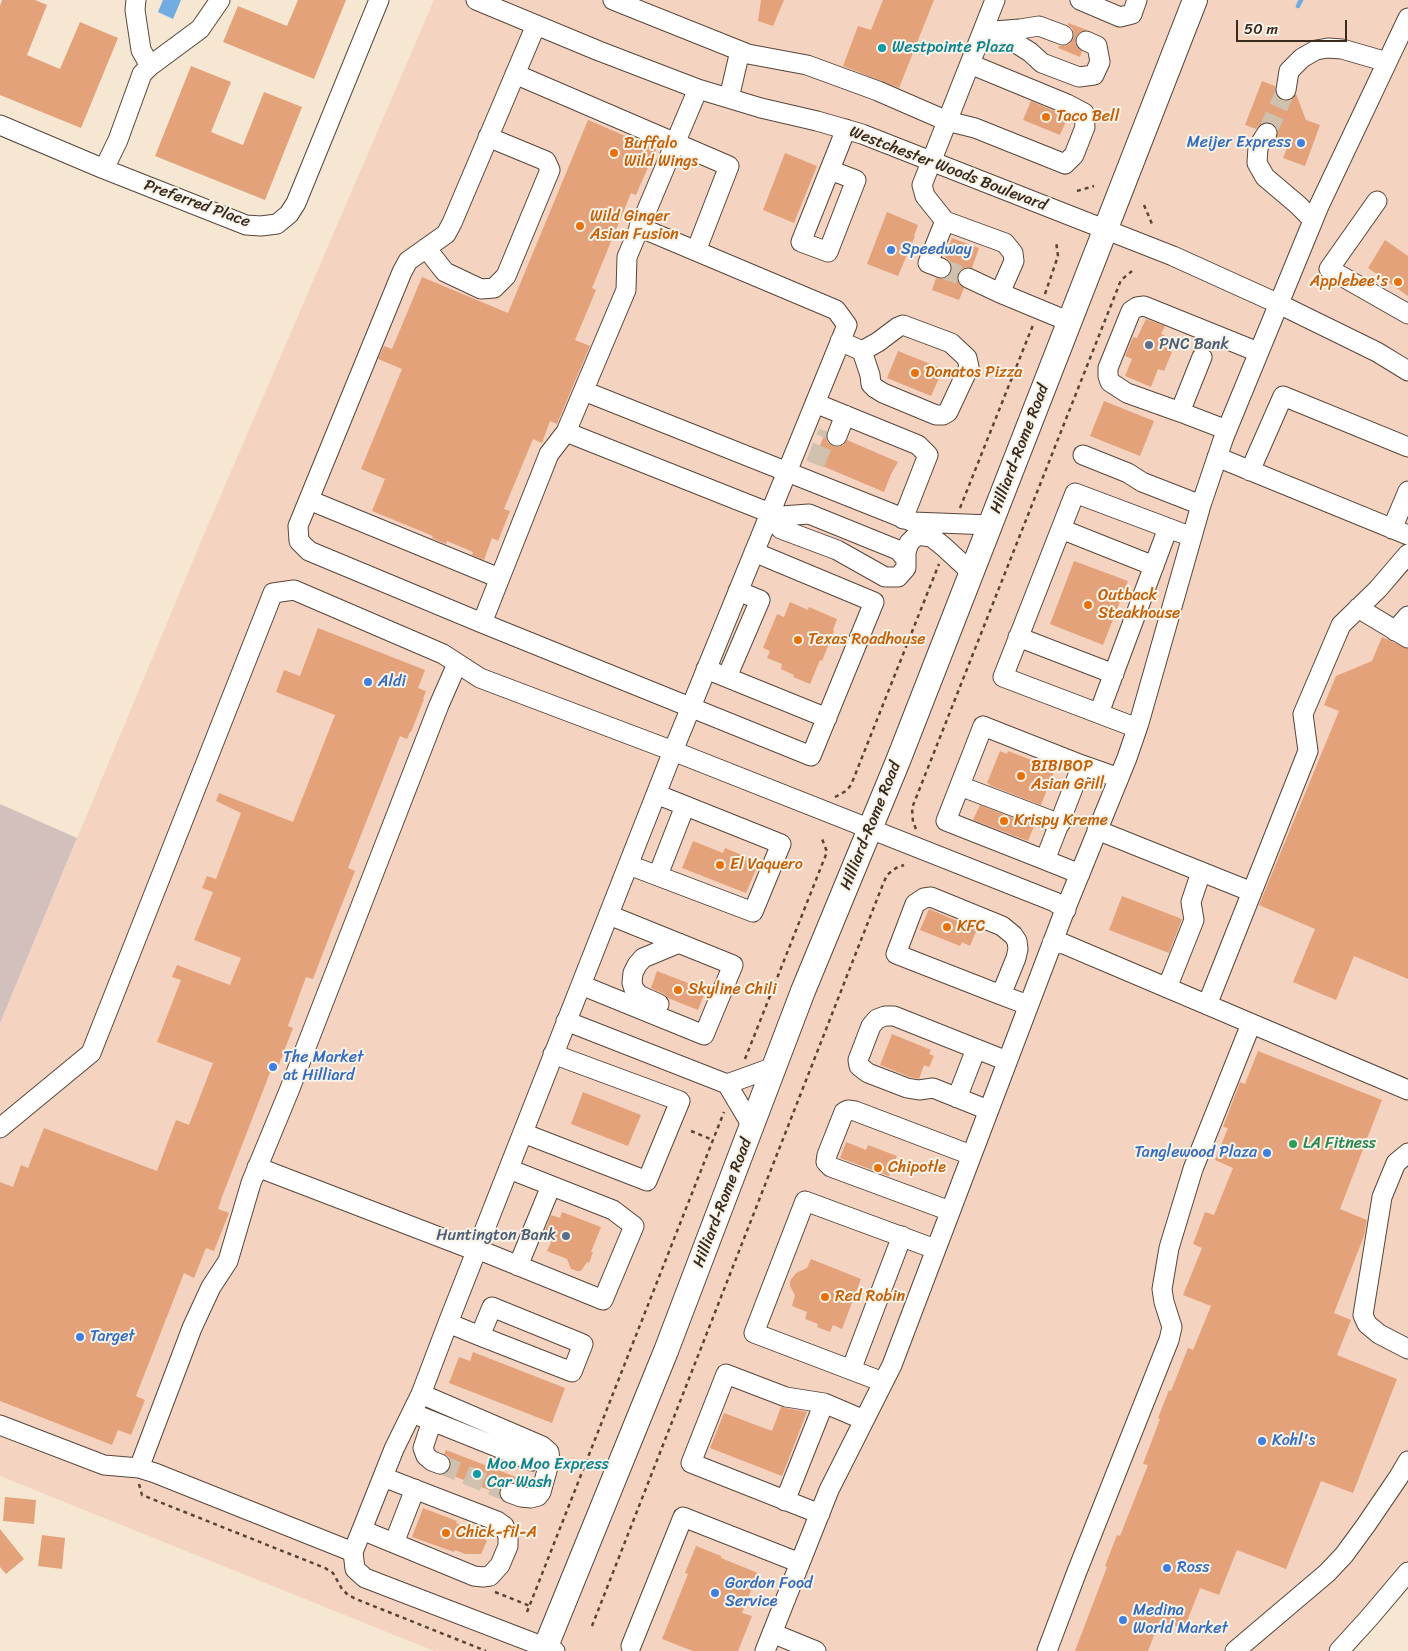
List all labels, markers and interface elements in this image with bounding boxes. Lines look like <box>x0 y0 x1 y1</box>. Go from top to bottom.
scale bar <box>1238 10 1349 42</box>
text: 50 m <box>1244 16 1278 42</box>
place label: Westpointe Plaza <box>892 38 1014 58</box>
marker: Westpointe Plaza <box>876 42 888 54</box>
place label: Taco Bell <box>1056 107 1119 127</box>
marker: Taco Bell <box>1040 111 1052 123</box>
street label: Westchester Woods Boulevard <box>847 122 1049 216</box>
place label: Meijer Express <box>1187 133 1291 153</box>
place label: Buffalo Wild Wings <box>624 134 698 172</box>
marker: Meijer Express <box>1295 137 1307 149</box>
marker: Buffalo Wild Wings <box>608 147 620 159</box>
street label: Preferred Place <box>141 176 253 232</box>
place label: Wild Ginger Asian Fusion <box>590 207 679 245</box>
marker: Wild Ginger Asian Fusion <box>574 220 586 232</box>
place label: Speedway <box>901 240 972 260</box>
marker: Speedway <box>885 244 897 256</box>
place label: Applebee's <box>1310 272 1388 292</box>
marker: Applebee's <box>1392 276 1404 288</box>
place label: PNC Bank <box>1159 335 1229 355</box>
marker: PNC Bank <box>1143 339 1155 351</box>
place label: Donatos Pizza <box>925 363 1022 383</box>
marker: Donatos Pizza <box>909 367 921 379</box>
street label: Hilliard-Rome Road <box>987 382 1053 516</box>
place label: Outback Steakhouse <box>1098 586 1180 624</box>
marker: Outback Steakhouse <box>1082 599 1094 611</box>
place label: Texas Roadhouse <box>808 630 925 650</box>
marker: Texas Roadhouse <box>792 634 804 646</box>
place label: Aldi <box>378 672 406 692</box>
marker: Aldi <box>362 676 374 688</box>
place label: BIBIBOP Asian Grill <box>1031 757 1104 795</box>
street label: Hilliard-Rome Road <box>837 759 905 893</box>
marker: BIBIBOP Asian Grill <box>1015 770 1027 782</box>
place label: Krispy Kreme <box>1014 811 1108 831</box>
marker: Krispy Kreme <box>998 815 1010 827</box>
place label: El Vaquero <box>730 855 803 875</box>
marker: El Vaquero <box>714 859 726 871</box>
place label: KFC <box>957 917 985 937</box>
marker: KFC <box>941 921 953 933</box>
place label: Skyline Chili <box>688 980 777 1000</box>
marker: Skyline Chili <box>672 984 684 996</box>
place label: The Market at Hilliard <box>283 1048 363 1086</box>
marker: The Market at Hilliard <box>267 1061 279 1073</box>
place label: LA Fitness <box>1303 1134 1376 1154</box>
street label: Hilliard-Rome Road <box>690 1136 756 1270</box>
marker: LA Fitness <box>1287 1138 1299 1150</box>
place label: Tanglewood Plaza <box>1134 1143 1257 1163</box>
marker: Tanglewood Plaza <box>1261 1147 1273 1159</box>
place label: Chipotle <box>888 1158 946 1178</box>
marker: Chipotle <box>872 1162 884 1174</box>
place label: Huntington Bank <box>436 1226 556 1246</box>
marker: Huntington Bank <box>560 1230 572 1242</box>
place label: Red Robin <box>835 1287 905 1307</box>
marker: Red Robin <box>819 1291 831 1303</box>
place label: Target <box>90 1327 135 1347</box>
marker: Target <box>74 1331 86 1343</box>
place label: Kohl's <box>1272 1431 1315 1451</box>
marker: Kohl's <box>1256 1435 1268 1447</box>
place label: Moo Moo Express Car Wash <box>487 1455 609 1493</box>
marker: Moo Moo Express Car Wash <box>471 1468 483 1480</box>
place label: Chick-fil-A <box>456 1523 537 1543</box>
marker: Chick-fil-A <box>440 1527 452 1539</box>
place label: Ross <box>1177 1558 1210 1578</box>
marker: Ross <box>1161 1562 1173 1574</box>
place label: Gordon Food Service <box>725 1574 812 1612</box>
marker: Gordon Food Service <box>709 1587 721 1599</box>
place label: Medina World Market <box>1133 1601 1228 1639</box>
marker: Medina World Market <box>1117 1614 1129 1626</box>

